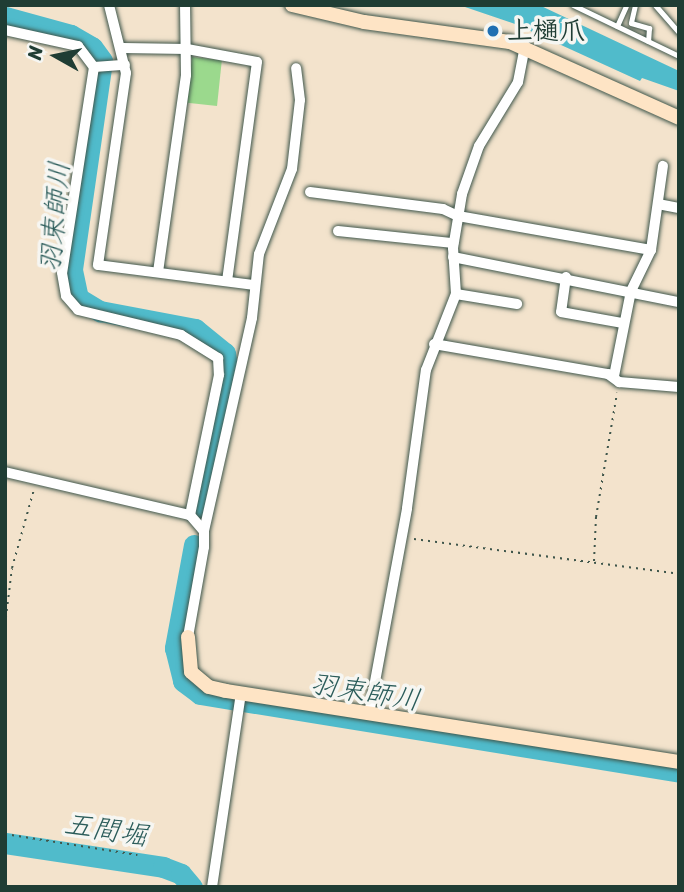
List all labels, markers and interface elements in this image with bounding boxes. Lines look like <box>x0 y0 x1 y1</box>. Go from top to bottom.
place label: 上樋爪 <box>507 15 585 47</box>
north arrow <box>21 21 91 91</box>
marker: 上樋爪 <box>485 23 501 39</box>
text: N <box>17 44 52 62</box>
water label: 羽束師川 <box>33 160 77 274</box>
water label: 羽束師川 <box>307 667 423 717</box>
water label: 五間堀 <box>62 807 150 853</box>

